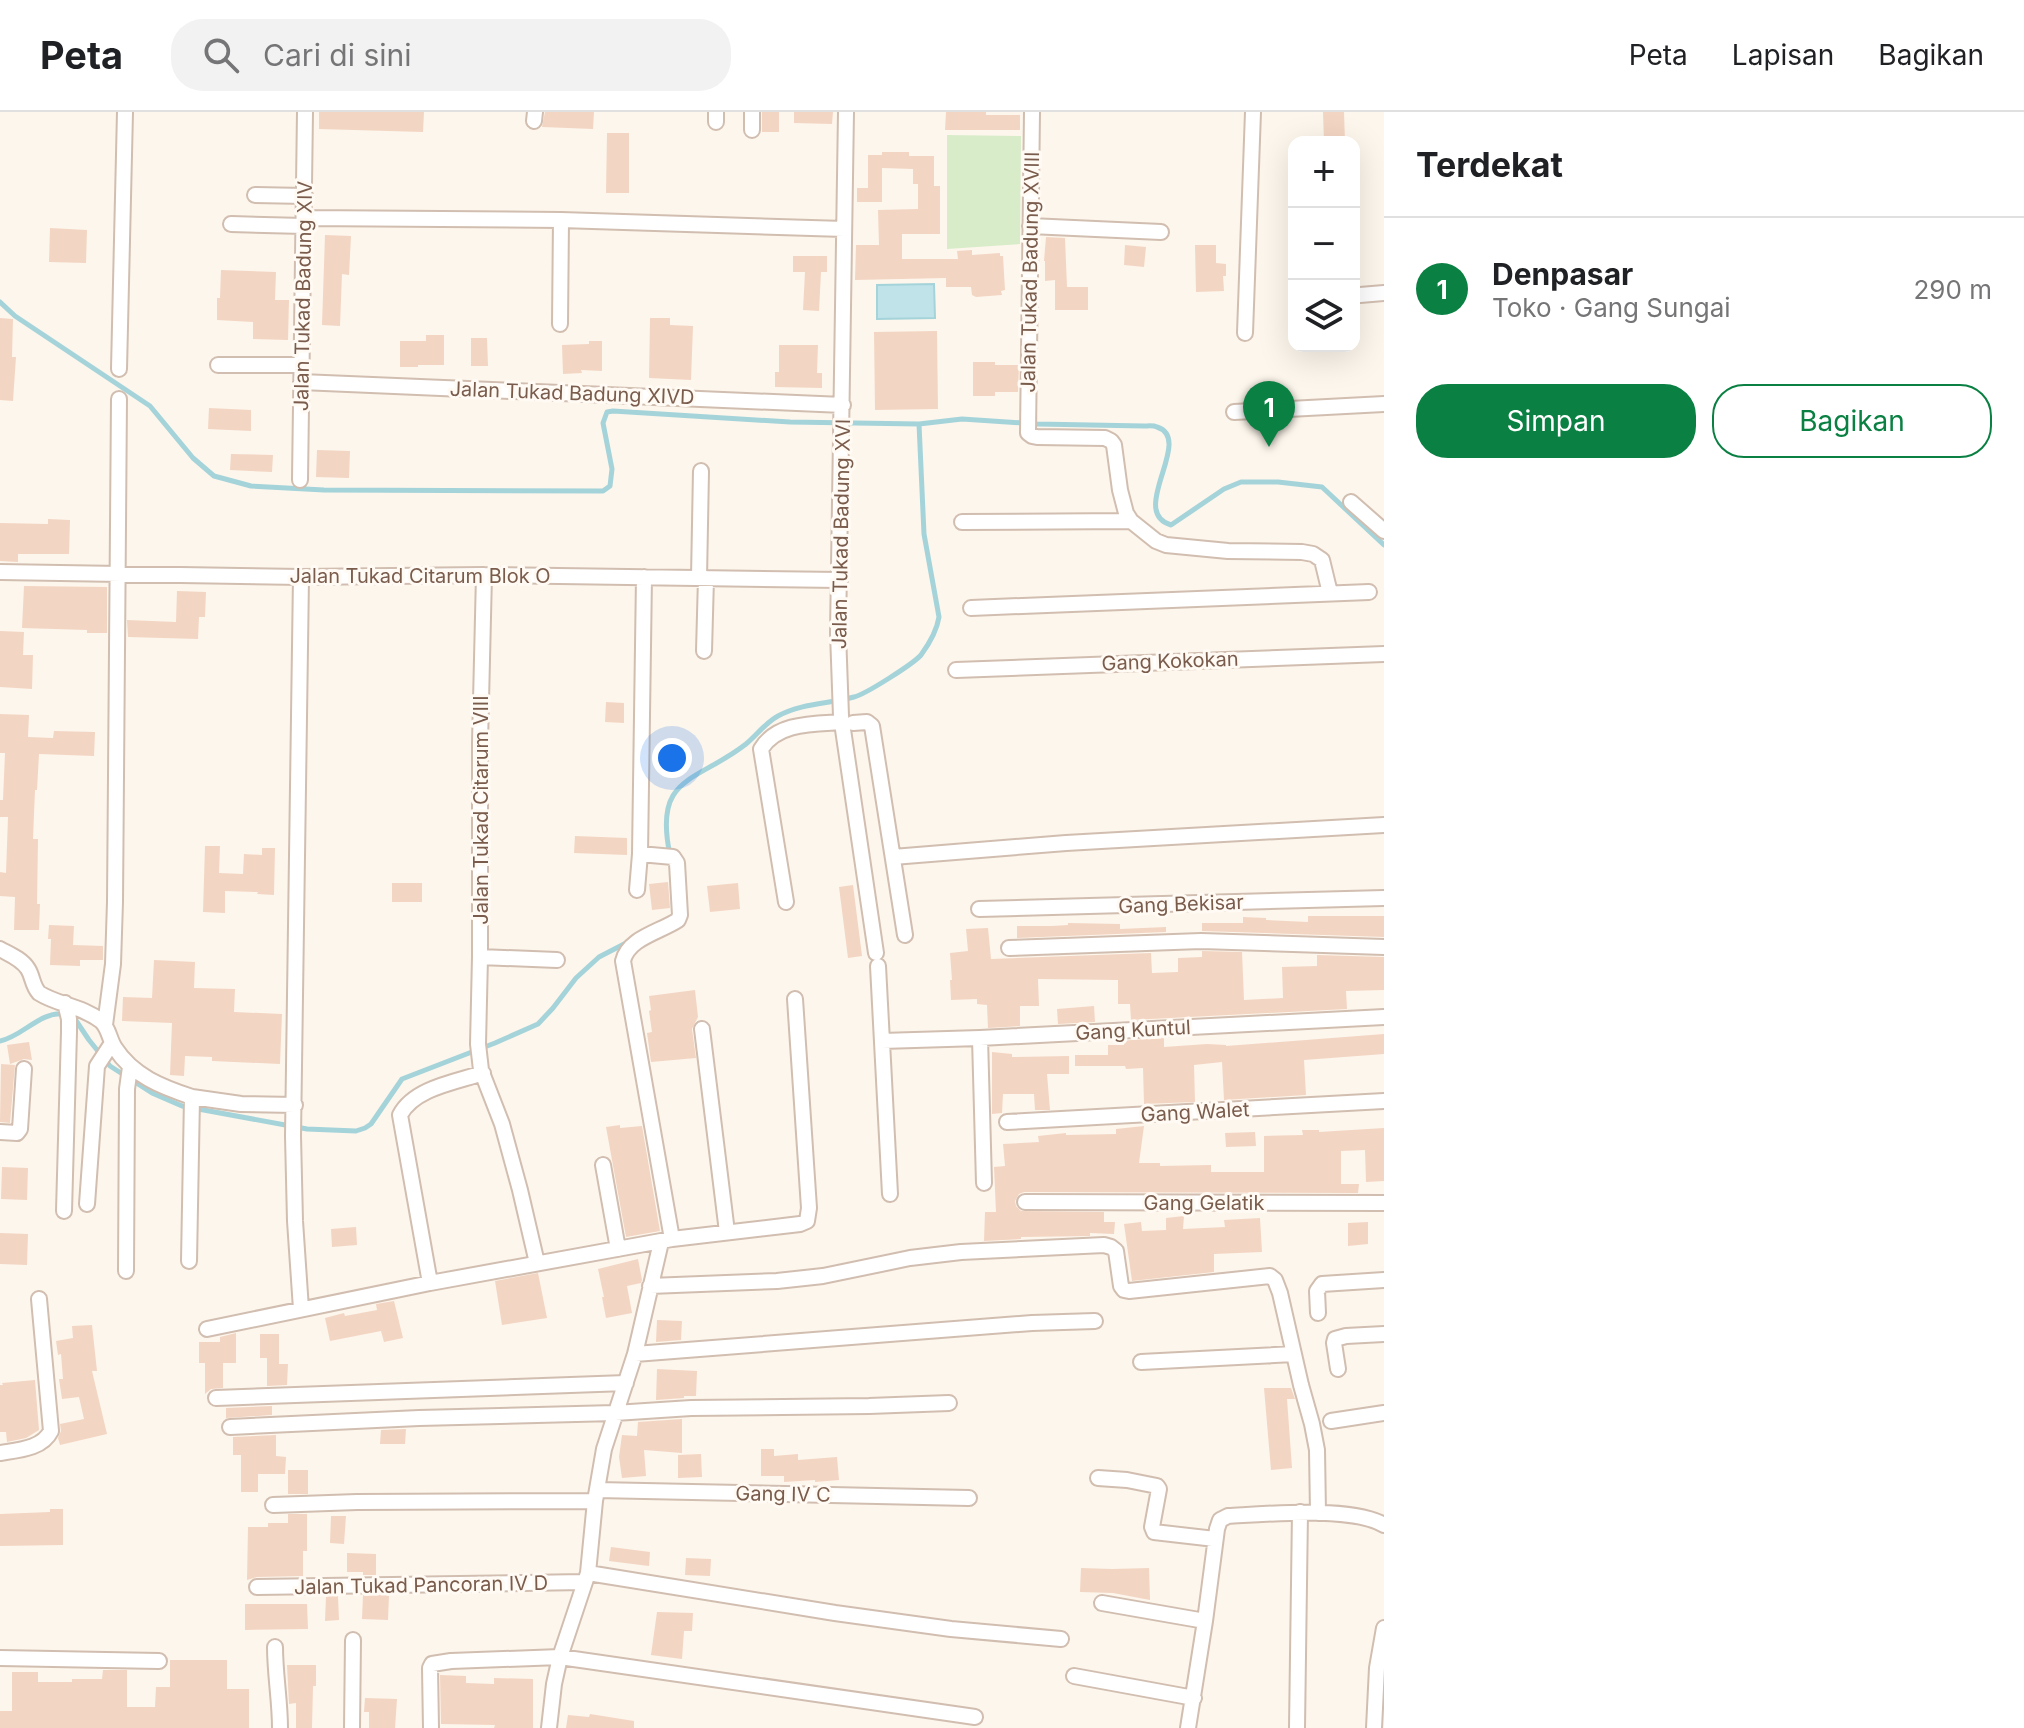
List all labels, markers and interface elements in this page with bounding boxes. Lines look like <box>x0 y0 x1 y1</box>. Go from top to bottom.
search box <box>171 19 731 91</box>
text: Peta <box>40 32 123 78</box>
icon: search <box>199 33 243 77</box>
text: Cari di sini <box>263 37 412 73</box>
text: Peta <box>1629 38 1688 72</box>
text: Lapisan <box>1732 38 1834 72</box>
text: Bagikan <box>1878 38 1984 72</box>
map controls <box>1288 136 1360 352</box>
button: + <box>1288 136 1360 208</box>
text: Terdekat <box>1416 144 1563 185</box>
street label: Jalan Tukad Badung XVIII <box>1016 151 1044 393</box>
street label: Jalan Tukad Badung XIV <box>289 180 317 411</box>
button: − <box>1288 208 1360 280</box>
text: Denpasar <box>1492 256 1633 292</box>
text: 1 <box>1436 274 1448 305</box>
text: 290 m <box>1914 274 1992 305</box>
button: layers <box>1288 280 1360 352</box>
text: Toko · Gang Sungai <box>1492 292 1731 323</box>
street label: Jalan Tukad Badung XIVD <box>449 377 695 409</box>
pin: 1 <box>1243 381 1295 447</box>
button: Simpan <box>1416 384 1696 458</box>
button: Bagikan <box>1712 384 1992 458</box>
street label: Jalan Tukad Badung XVI <box>827 419 855 649</box>
street label: Jalan Tukad Citarum Blok O <box>289 564 551 588</box>
street label: Gang Kokokan <box>1101 647 1239 675</box>
street label: Jalan Tukad Citarum VIII <box>469 695 493 925</box>
your location <box>652 738 692 778</box>
street label: Gang Bekisar <box>1118 890 1245 918</box>
street label: Gang Kuntul <box>1075 1015 1191 1045</box>
street label: Gang Walet <box>1140 1097 1250 1127</box>
street label: Gang Gelatik <box>1144 1191 1264 1215</box>
street label: Gang IV C <box>735 1481 831 1507</box>
street label: Jalan Tukad Pancoran IV D <box>294 1571 548 1599</box>

